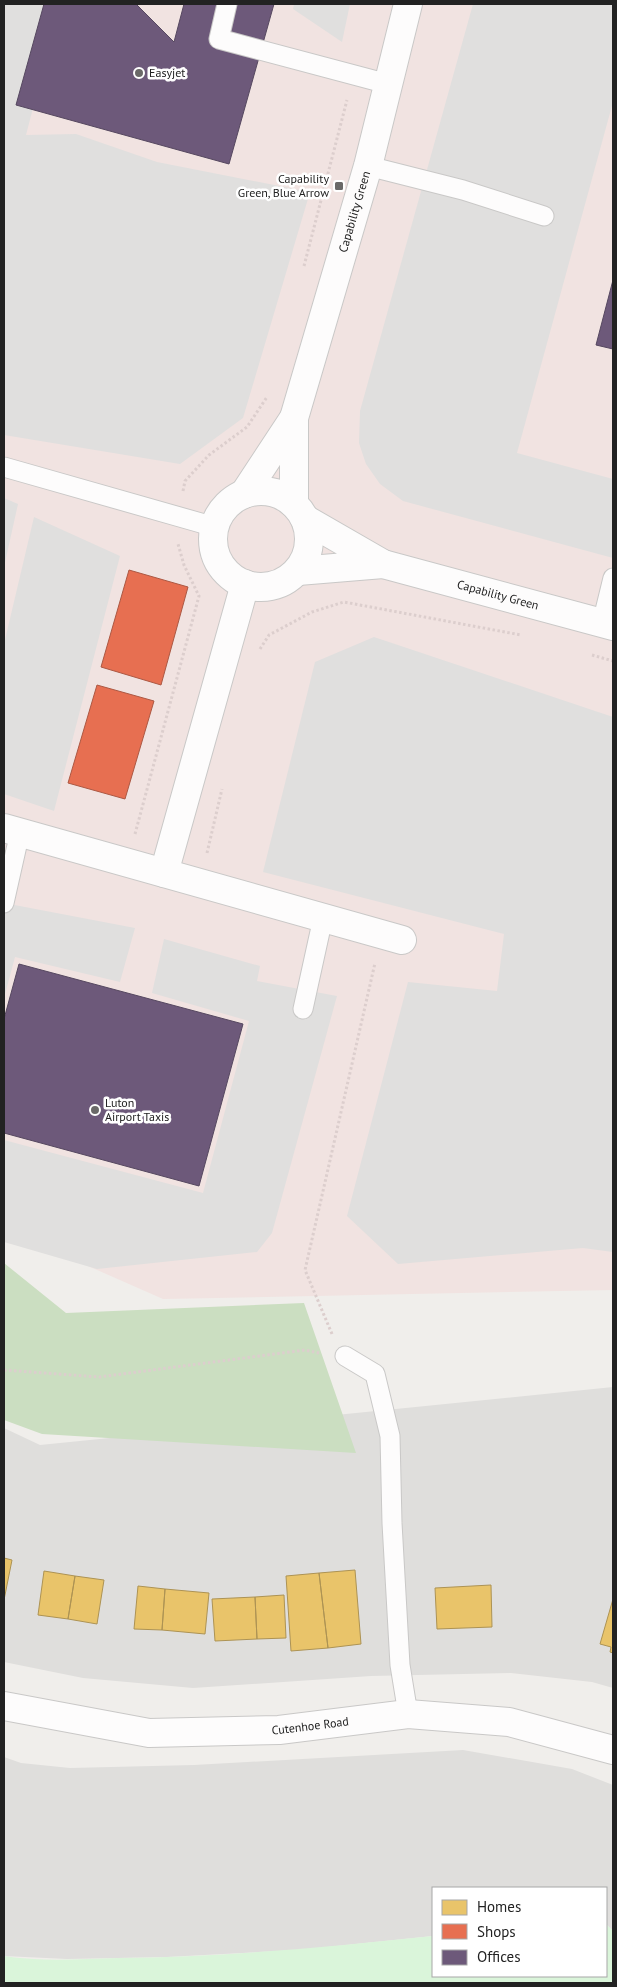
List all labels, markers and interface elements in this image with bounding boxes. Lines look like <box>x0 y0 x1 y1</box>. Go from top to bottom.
place label: Easyjet <box>149 65 185 80</box>
marker: Easyjet <box>133 67 145 79</box>
street label: Capability Green <box>335 169 373 254</box>
place label: Capability Green, Blue Arrow <box>238 171 329 200</box>
marker: Capability Green, Blue Arrow <box>333 180 345 192</box>
street label: Capability Green <box>455 576 541 613</box>
place label: Luton Airport Taxis <box>105 1095 169 1124</box>
marker: Luton Airport Taxis <box>89 1104 101 1116</box>
street label: Cutenhoe Road <box>272 1713 350 1737</box>
legend <box>432 1887 607 1977</box>
text: Homes <box>477 1897 521 1916</box>
text: Shops <box>477 1922 516 1941</box>
text: Offices <box>477 1947 521 1966</box>

